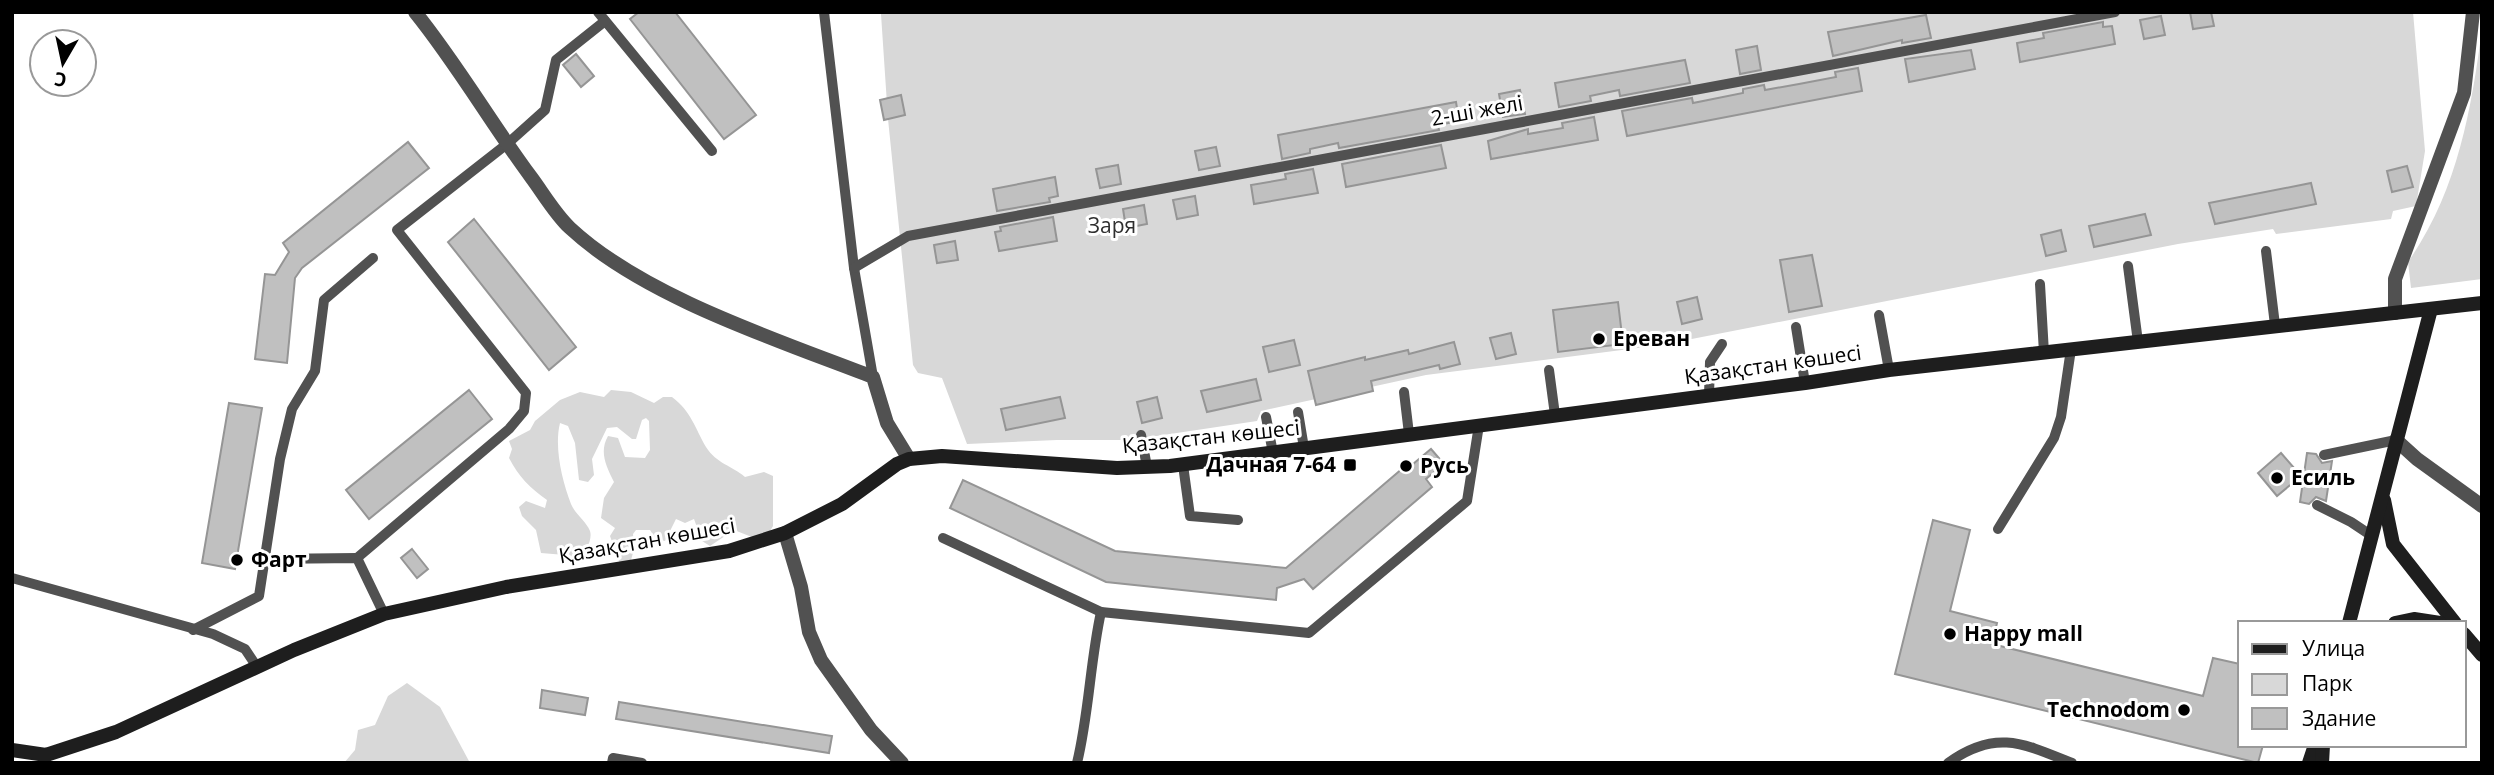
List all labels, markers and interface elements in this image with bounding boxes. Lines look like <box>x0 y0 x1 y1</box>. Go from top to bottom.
north arrow <box>28 28 98 98</box>
text: С <box>52 66 68 94</box>
street label: 2-ші желі <box>1429 88 1525 132</box>
park label: Заря <box>1088 211 1136 239</box>
place label: Ереван <box>1613 324 1690 352</box>
marker: Ереван <box>1591 331 1607 347</box>
street label: Қазақстан көшесі <box>1683 338 1863 390</box>
street label: Қазақстан көшесі <box>1121 413 1301 459</box>
place label: Дачная 7-64 <box>1206 450 1336 478</box>
place label: Русь <box>1420 451 1469 479</box>
marker: Дачная 7-64 <box>1342 457 1358 473</box>
marker: Русь <box>1398 458 1414 474</box>
place label: Есиль <box>2291 463 2355 491</box>
marker: Есиль <box>2269 470 2285 486</box>
street label: Қазақстан көшесі <box>557 511 737 569</box>
place label: Фарт <box>251 545 307 573</box>
marker: Фарт <box>229 552 245 568</box>
place label: Happy mall <box>1964 619 2083 647</box>
legend <box>2238 621 2466 747</box>
marker: Happy mall <box>1942 626 1958 642</box>
text: Улица <box>2302 634 2365 662</box>
text: Парк <box>2302 669 2353 697</box>
place label: Technodom <box>2047 695 2170 723</box>
marker: Technodom <box>2176 702 2192 718</box>
text: Здание <box>2302 704 2376 732</box>

